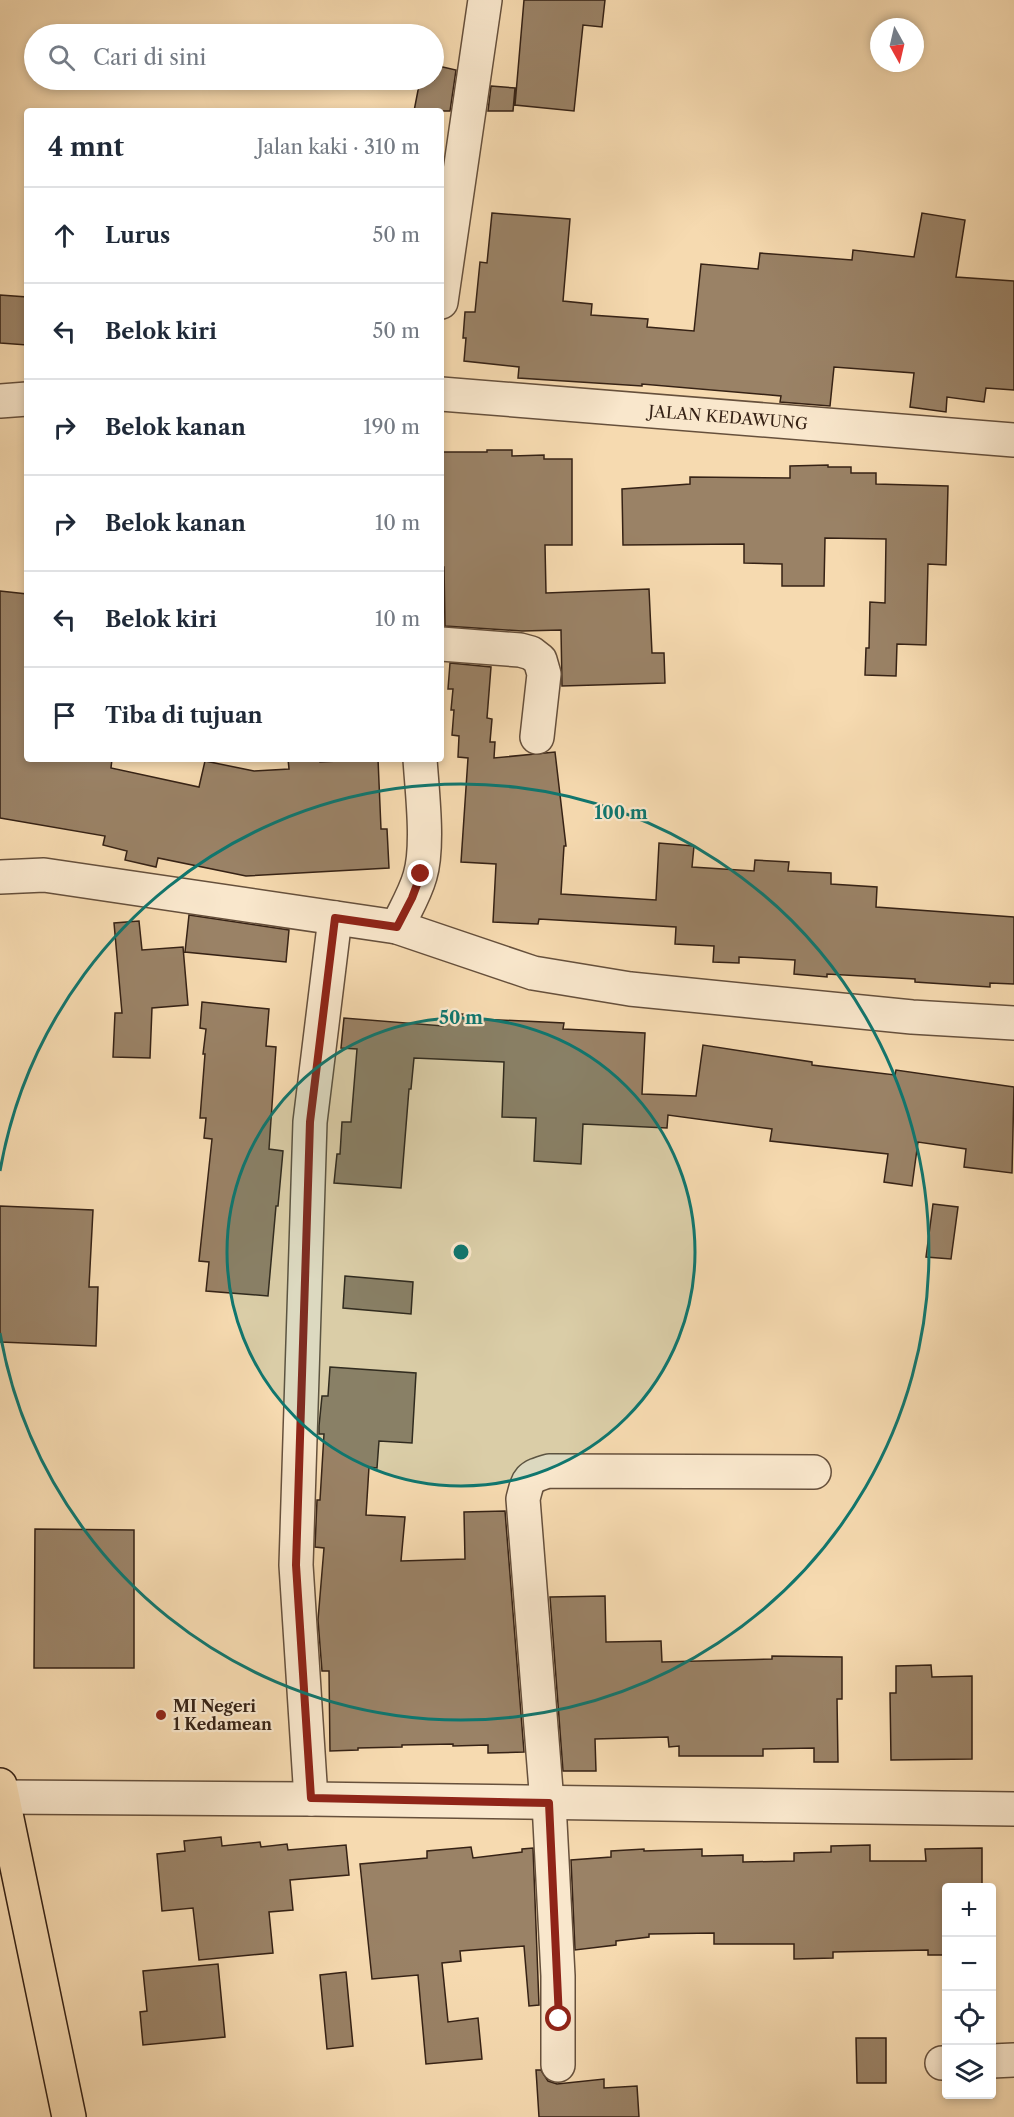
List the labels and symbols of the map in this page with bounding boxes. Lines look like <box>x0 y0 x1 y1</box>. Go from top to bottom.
north arrow <box>870 18 924 72</box>
street label: JALAN KEDAWUNG <box>645 400 809 433</box>
text: 100 m <box>594 802 648 824</box>
route end <box>407 860 433 886</box>
text: 50 m <box>439 1007 483 1029</box>
centre of rings <box>451 1242 471 1262</box>
place label: MI Negeri 1 Kedamean <box>173 1696 272 1734</box>
marker: MI Negeri 1 Kedamean <box>154 1708 168 1722</box>
route start <box>545 2005 571 2031</box>

